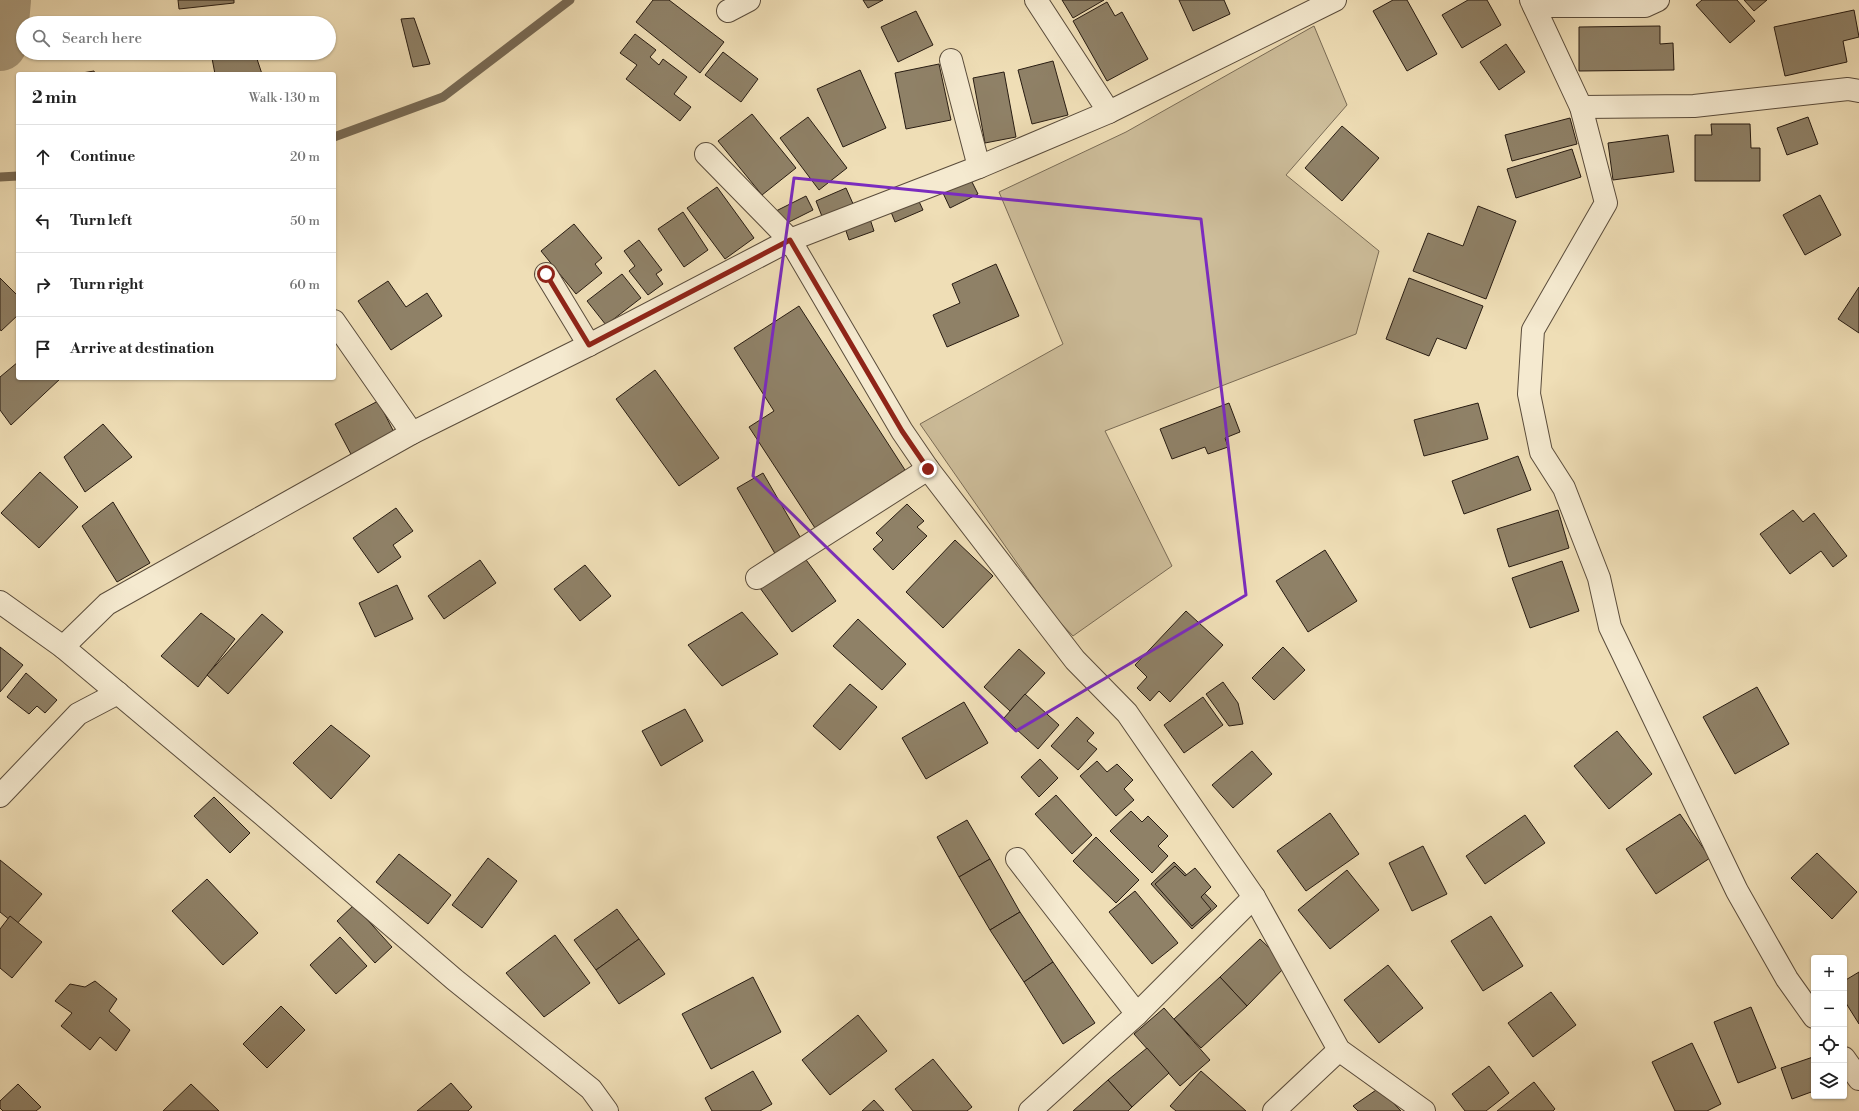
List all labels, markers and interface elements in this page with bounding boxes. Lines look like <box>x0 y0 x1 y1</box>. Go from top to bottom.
search box <box>16 16 336 60</box>
icon: search <box>30 27 52 49</box>
text: Search here <box>62 29 142 48</box>
text: 2 min <box>32 87 77 109</box>
text: Walk · 130 m <box>249 90 320 106</box>
icon: ahead <box>32 146 54 168</box>
text: Continue <box>70 147 135 166</box>
text: 20 m <box>290 149 320 165</box>
icon: left <box>32 210 54 232</box>
text: Turn left <box>70 211 132 230</box>
text: 50 m <box>290 213 320 229</box>
route start <box>537 265 555 283</box>
icon: right <box>32 274 54 296</box>
text: Turn right <box>70 275 144 294</box>
text: 60 m <box>289 277 320 293</box>
icon: arrive <box>32 338 54 360</box>
text: Arrive at destination <box>70 339 214 358</box>
route end <box>919 460 937 478</box>
map controls <box>1811 955 1847 1099</box>
button: + <box>1811 955 1847 991</box>
button: − <box>1811 991 1847 1027</box>
button: locate <box>1811 1027 1847 1063</box>
button: layers <box>1811 1063 1847 1099</box>

